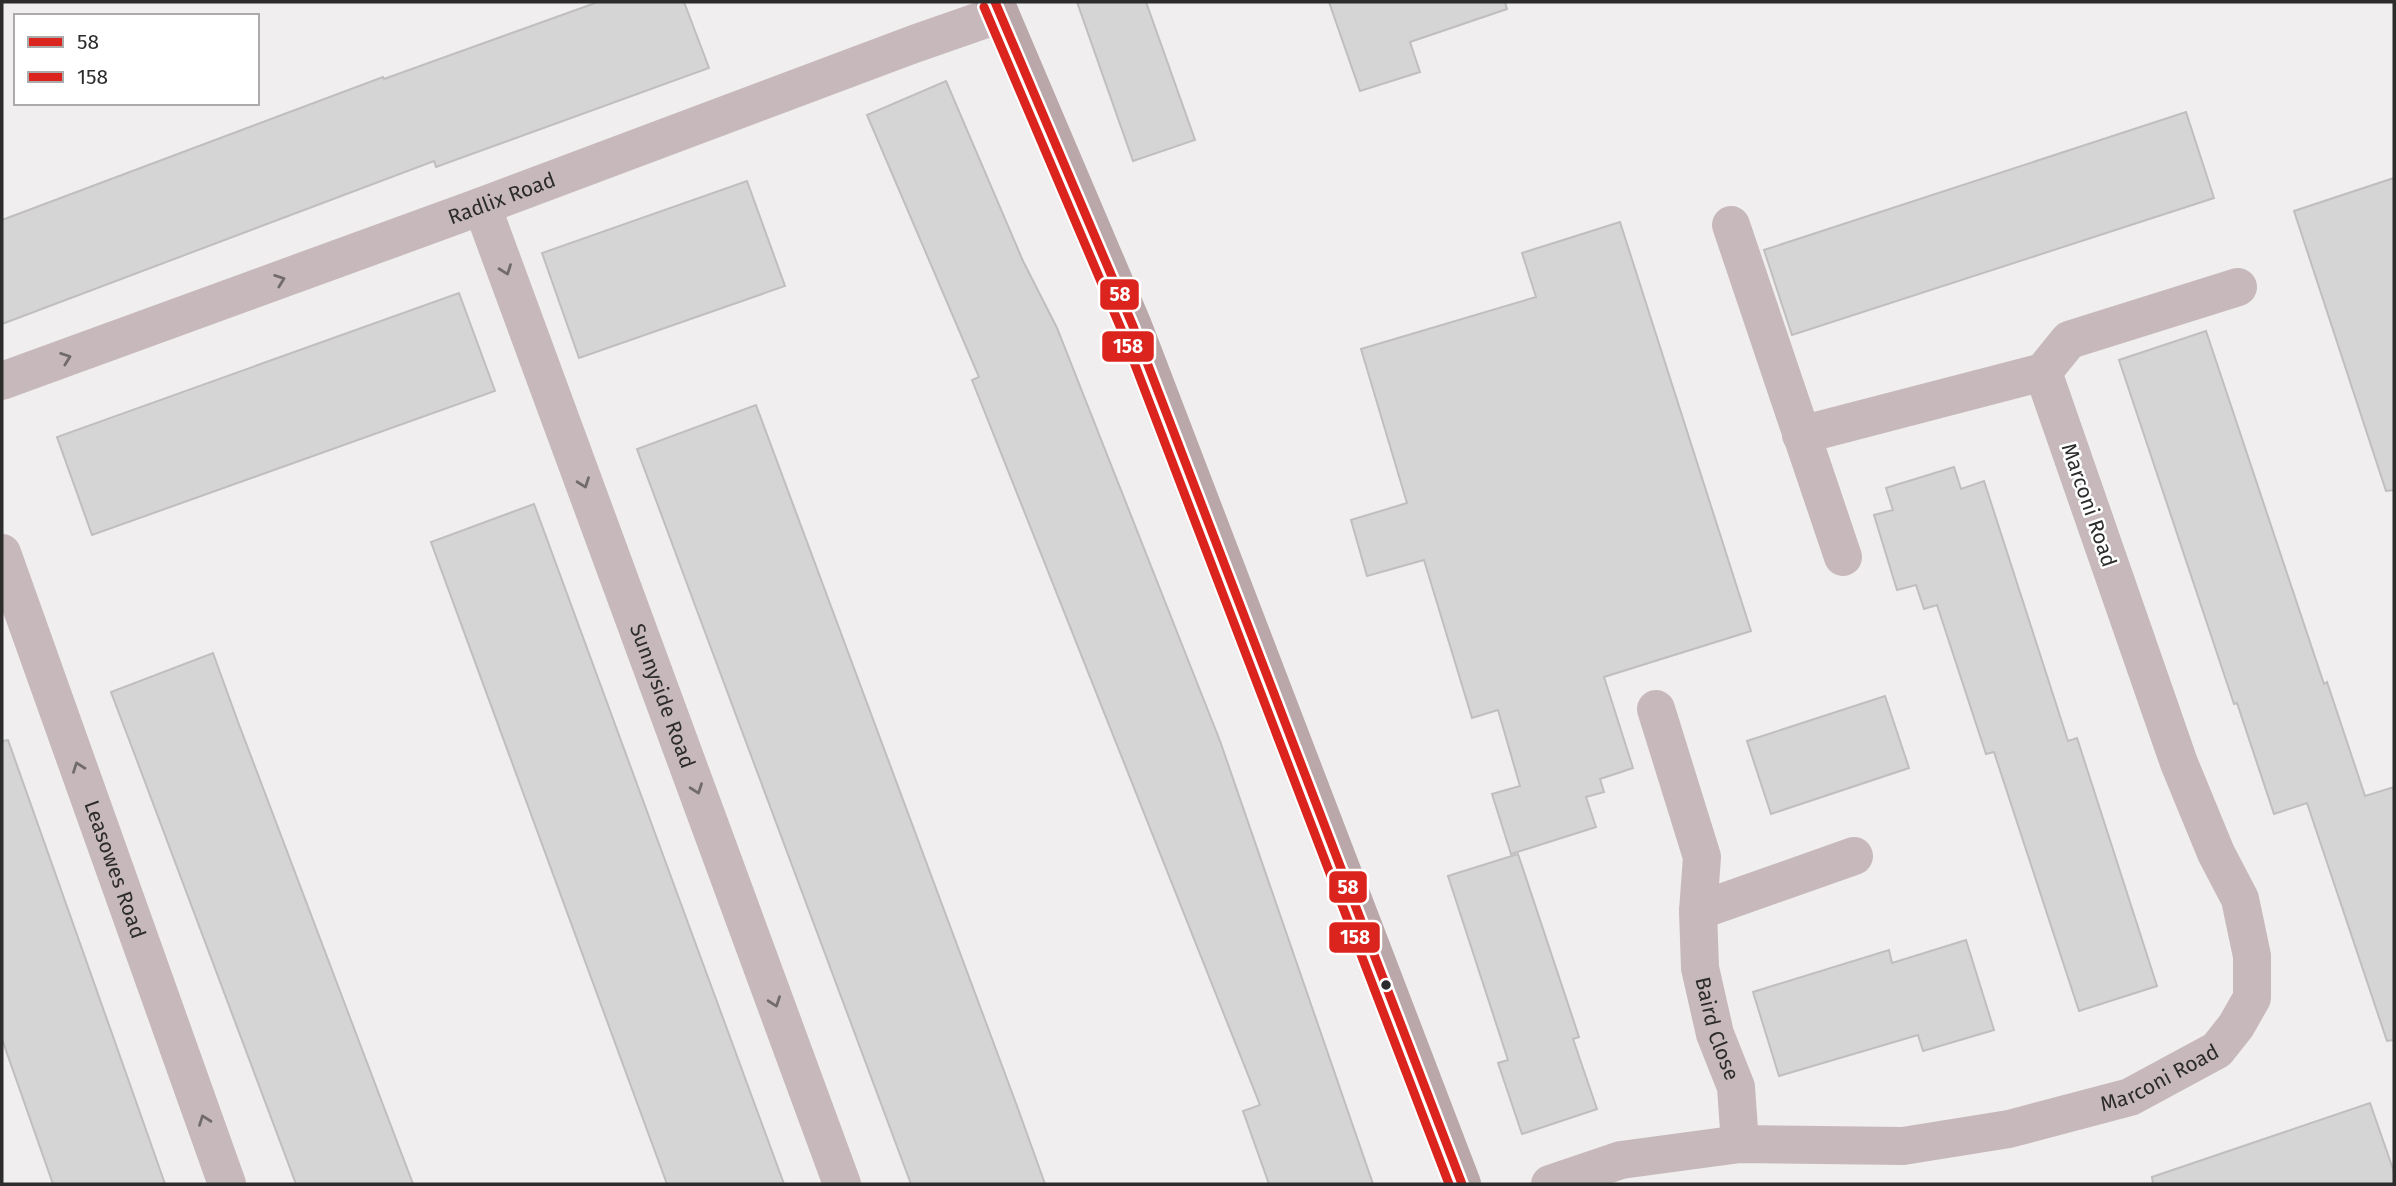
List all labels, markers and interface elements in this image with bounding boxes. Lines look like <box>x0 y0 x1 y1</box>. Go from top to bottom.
legend <box>14 14 259 105</box>
text: 58 <box>77 29 99 55</box>
text: 158 <box>77 64 108 90</box>
street label: Radlix Road <box>444 167 559 230</box>
one-way arrow <box>497 263 511 275</box>
one-way arrow <box>273 274 285 288</box>
line badge: 58 <box>1099 278 1140 311</box>
text: 58 <box>1109 283 1131 306</box>
line badge: 158 <box>1101 330 1155 363</box>
text: 158 <box>1113 335 1143 358</box>
one-way arrow <box>59 352 71 366</box>
street label: Marconi Road <box>2056 440 2122 570</box>
one-way arrow <box>576 477 590 489</box>
street label: Sunnyside Road <box>624 620 701 772</box>
one-way arrow <box>72 762 86 774</box>
one-way arrow <box>688 782 702 794</box>
street label: Leasowes Road <box>78 797 151 942</box>
line badge: 58 <box>1328 870 1368 904</box>
text: 58 <box>1337 876 1359 899</box>
line badge: 158 <box>1328 921 1381 954</box>
text: 158 <box>1340 926 1370 949</box>
street label: Baird Close <box>1689 974 1745 1084</box>
unlabelled marker <box>1379 978 1393 992</box>
one-way arrow <box>767 996 781 1008</box>
street label: Marconi Road <box>2097 1038 2223 1117</box>
one-way arrow <box>198 1114 212 1127</box>

